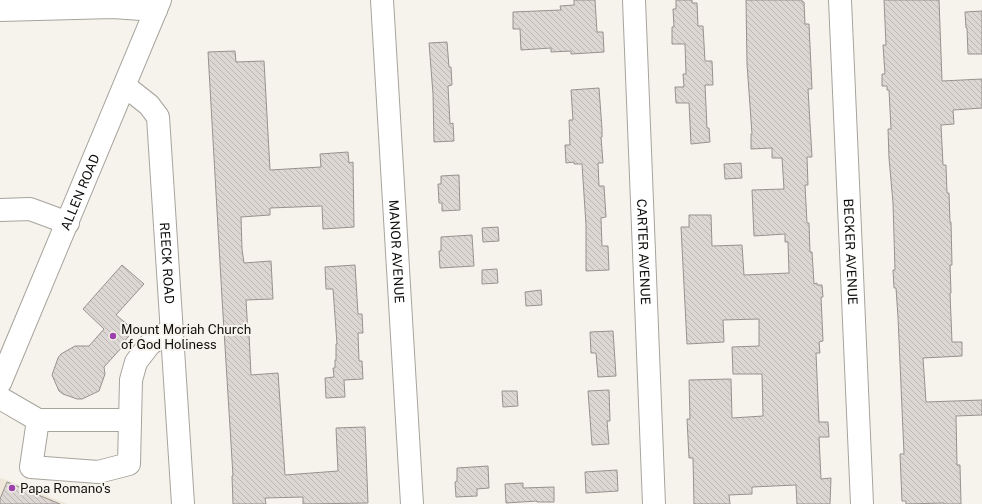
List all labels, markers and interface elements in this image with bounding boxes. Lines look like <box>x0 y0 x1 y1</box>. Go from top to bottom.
street label: ALLEN ROAD <box>58 152 103 233</box>
street label: BECKER AVENUE <box>841 198 860 305</box>
street label: MANOR AVENUE <box>386 199 407 304</box>
street label: CARTER AVENUE <box>634 199 653 305</box>
street label: REECK ROAD <box>157 222 177 305</box>
place label: Mount Moriah Church of God Holiness <box>121 322 251 352</box>
marker: Mount Moriah Church of God Holiness <box>108 331 118 341</box>
place label: Papa Romano's <box>20 481 110 496</box>
marker: Papa Romano's <box>7 483 17 493</box>

